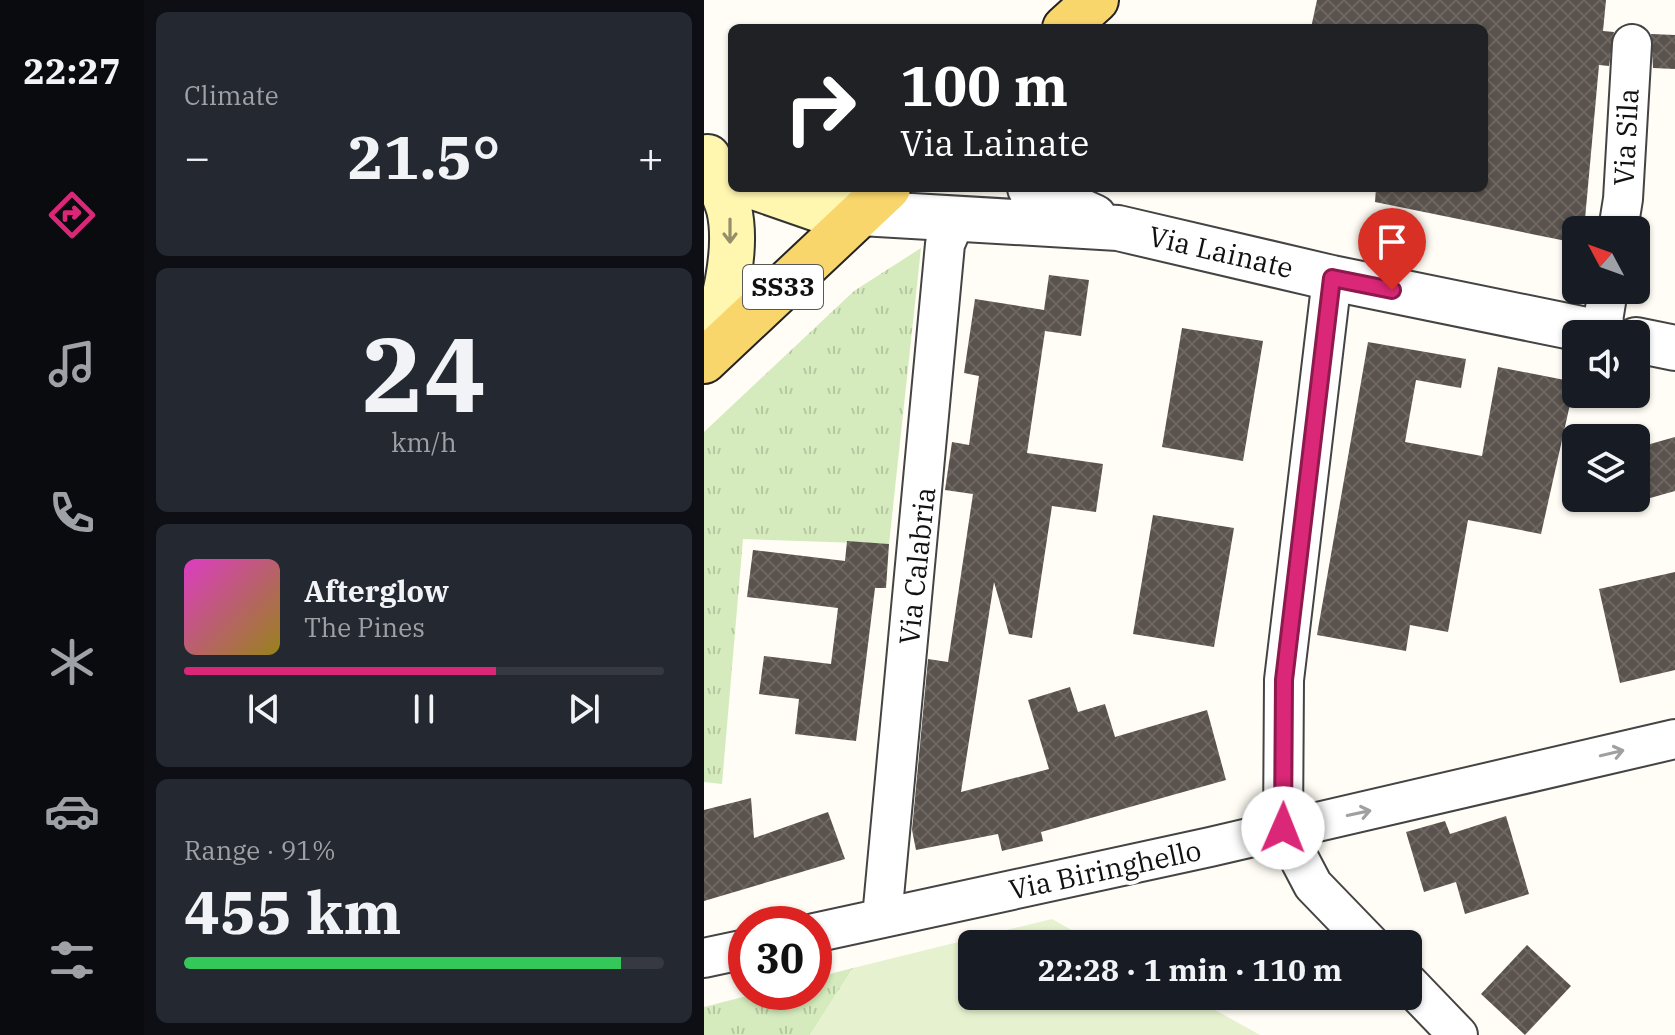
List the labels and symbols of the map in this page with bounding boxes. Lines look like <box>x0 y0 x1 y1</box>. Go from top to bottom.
street label: Via Sila <box>1604 87 1647 187</box>
pin <box>1358 208 1426 290</box>
north arrow <box>1562 216 1650 304</box>
one-way arrow <box>722 217 738 244</box>
street label: Via Lainate <box>1145 217 1297 286</box>
road number: SS33 <box>743 265 823 309</box>
street label: Via Calabria <box>890 485 943 647</box>
one-way arrow <box>1599 745 1625 760</box>
position arrow <box>1241 786 1325 870</box>
one-way arrow <box>1346 805 1372 820</box>
street label: Via Biringhello <box>1005 831 1204 908</box>
speed limit sign: 30 <box>728 906 832 1010</box>

